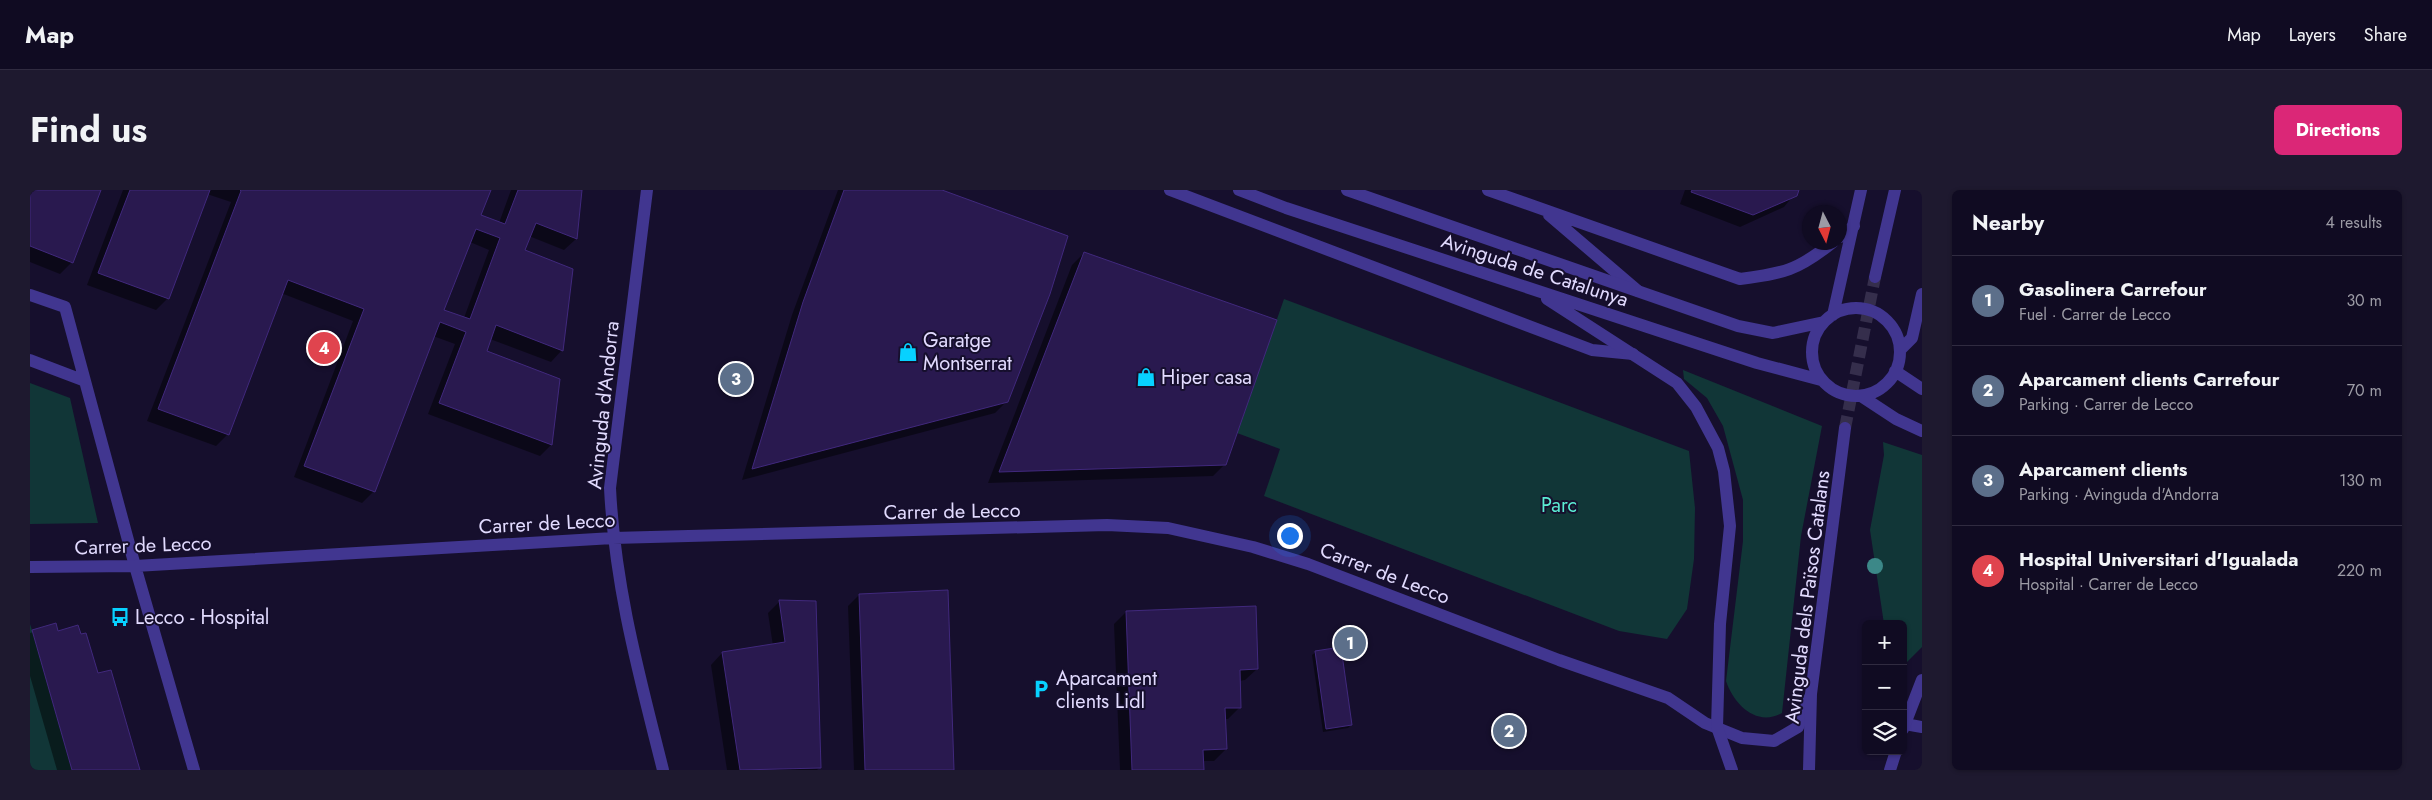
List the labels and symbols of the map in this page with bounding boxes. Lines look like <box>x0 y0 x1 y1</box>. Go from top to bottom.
north arrow <box>1802 205 1847 250</box>
street label: Avinguda de Catalunya <box>1438 227 1632 314</box>
street label: Avinguda d'Andorra <box>580 319 627 491</box>
place label: Garatge Montserrat <box>923 326 1012 378</box>
pin: 4 <box>308 329 340 367</box>
shop icon: Garatge Montserrat <box>897 341 919 363</box>
pin: 3 <box>720 360 752 398</box>
place label: Hiper casa <box>1161 363 1252 392</box>
shop icon: Hiper casa <box>1135 366 1157 388</box>
street label: Avinguda dels Països Catalans <box>1778 469 1837 725</box>
park label: Parc <box>1541 491 1577 520</box>
street label: Carrer de Lecco <box>883 496 1021 527</box>
street label: Carrer de Lecco <box>478 505 616 542</box>
your location <box>1277 523 1303 549</box>
street label: Carrer de Lecco <box>74 529 212 562</box>
street label: Carrer de Lecco <box>1316 535 1454 612</box>
place label: Lecco - Hospital <box>135 603 269 632</box>
bus stop icon: Lecco - Hospital <box>109 606 131 628</box>
pin: 1 <box>1334 624 1366 662</box>
place label: Aparcament clients Lidl <box>1056 664 1157 716</box>
parking icon: Aparcament clients Lidl <box>1030 678 1052 700</box>
pin: 2 <box>1493 712 1525 750</box>

